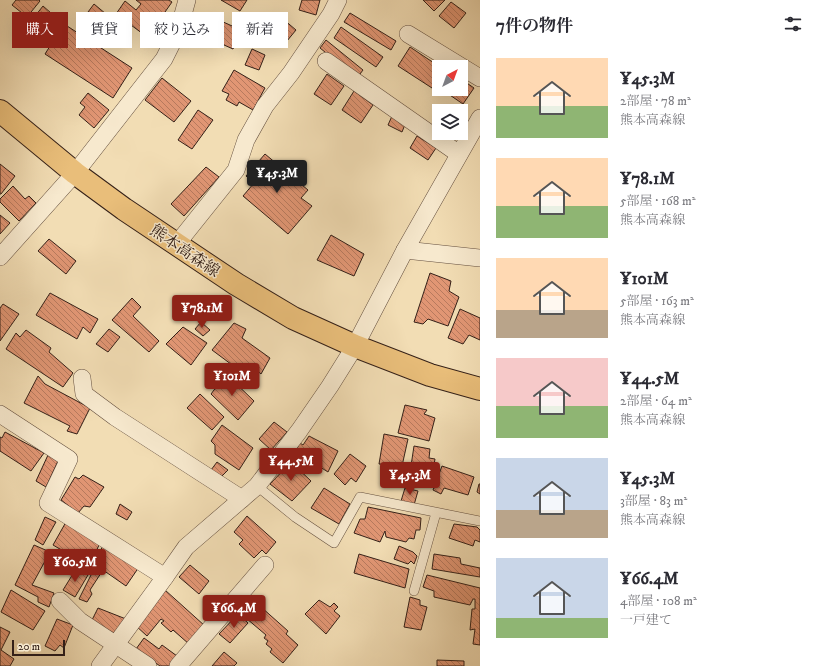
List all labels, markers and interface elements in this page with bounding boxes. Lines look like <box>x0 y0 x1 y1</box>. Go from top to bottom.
chip: 購入 <box>12 12 68 48</box>
chip: 賃貸 <box>76 12 132 48</box>
chip: 絞り込み <box>140 12 224 48</box>
chip: 新着 <box>232 12 288 48</box>
icon: filters <box>782 13 804 35</box>
text: 7件の物件 <box>496 15 573 37</box>
north arrow <box>432 60 468 96</box>
map controls <box>432 60 468 140</box>
text: ¥45.3M <box>620 68 675 90</box>
icon: home <box>528 74 576 122</box>
text: 2部屋 · 78 m² <box>620 93 691 109</box>
button: layers <box>432 104 468 140</box>
text: 熊本高森線 <box>620 112 685 128</box>
pin: ¥45.3M <box>244 160 310 194</box>
text: ¥45.3M <box>256 165 298 181</box>
text: ¥78.1M <box>620 168 675 190</box>
icon: home <box>528 174 576 222</box>
text: 5部屋 · 168 m² <box>620 193 696 209</box>
text: 熊本高森線 <box>620 212 685 228</box>
street label: 熊本高森線 <box>146 220 224 282</box>
text: ¥101M <box>620 268 668 290</box>
icon: home <box>528 274 576 322</box>
text: 5部屋 · 163 m² <box>620 293 694 309</box>
pin: ¥78.1M <box>169 295 235 329</box>
text: ¥78.1M <box>181 300 223 316</box>
text: 熊本高森線 <box>620 312 685 328</box>
pin: ¥101M <box>204 363 260 397</box>
text: ¥101M <box>213 368 251 384</box>
text: ¥44.5M <box>620 368 679 390</box>
icon: home <box>528 374 576 422</box>
text: 2部屋 · 64 m² <box>620 393 692 409</box>
text: 熊本高森線 <box>620 412 685 428</box>
pin: ¥44.5M <box>258 448 324 482</box>
text: ¥44.5M <box>268 453 314 469</box>
pin: ¥45.3M <box>377 462 443 496</box>
text: ¥45.3M <box>389 467 431 483</box>
text: ¥45.3M <box>620 468 675 490</box>
icon: home <box>528 474 576 522</box>
text: 3部屋 · 83 m² <box>620 493 687 509</box>
text: 熊本高森線 <box>620 512 685 528</box>
pin: ¥60.5M <box>42 549 108 583</box>
text: ¥60.5M <box>53 554 97 570</box>
text: ¥66.4M <box>620 568 679 590</box>
icon: home <box>528 574 576 622</box>
text: 4部屋 · 108 m² <box>620 593 697 609</box>
pin: ¥66.4M <box>201 595 267 629</box>
text: ¥66.4M <box>212 600 256 616</box>
text: 一戸建て <box>620 612 672 628</box>
scale bar <box>12 638 65 657</box>
text: 20 m <box>18 640 40 654</box>

